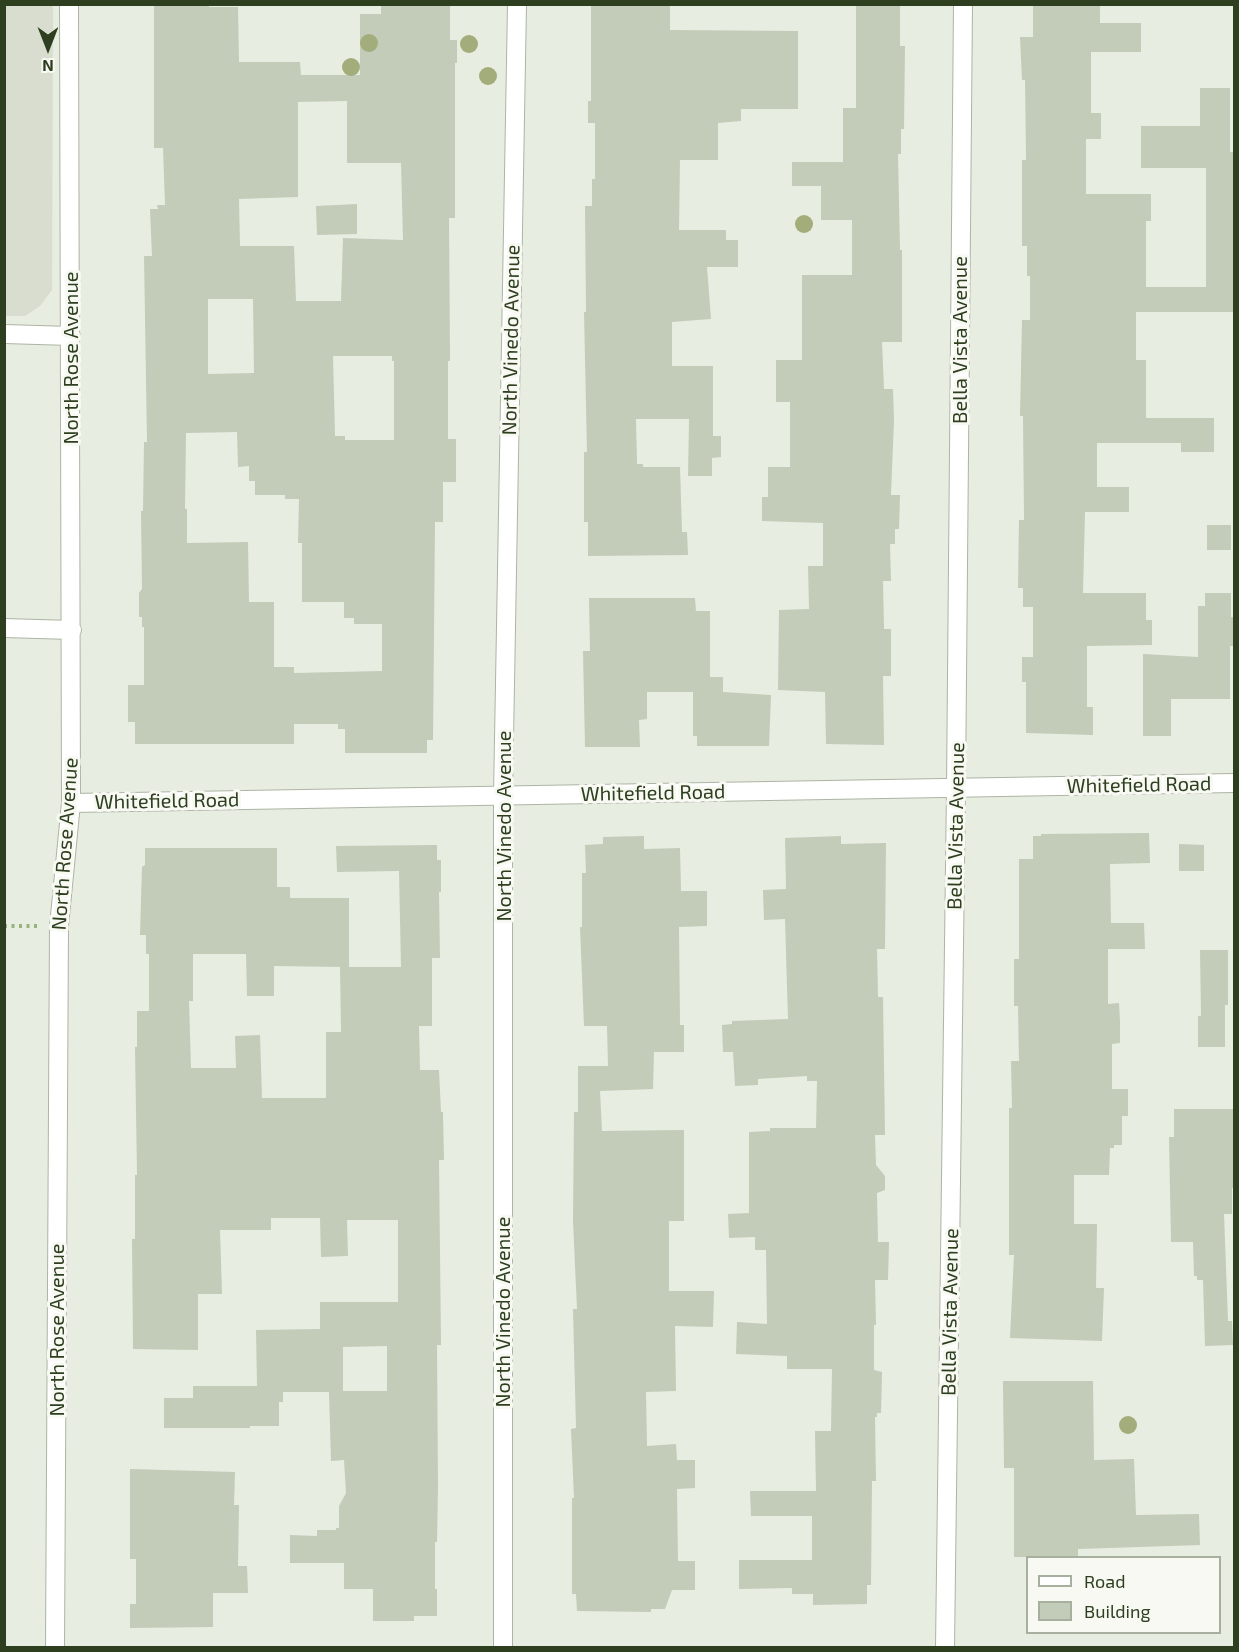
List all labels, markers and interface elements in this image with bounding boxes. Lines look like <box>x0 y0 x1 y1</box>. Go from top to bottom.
north arrow <box>18 18 78 78</box>
text: N <box>42 57 54 76</box>
street label: North Vinedo Avenue <box>497 244 525 436</box>
street label: Bella Vista Avenue <box>948 256 972 424</box>
street label: North Rose Avenue <box>59 271 83 445</box>
street label: North Vinedo Avenue <box>492 731 516 921</box>
street label: Bella Vista Avenue <box>943 742 969 910</box>
street label: North Rose Avenue <box>47 757 83 931</box>
street label: Whitefield Road <box>1066 772 1212 798</box>
street label: Whitefield Road <box>580 780 726 806</box>
street label: Whitefield Road <box>94 788 240 814</box>
street label: North Vinedo Avenue <box>491 1217 515 1407</box>
street label: Bella Vista Avenue <box>937 1228 963 1396</box>
street label: North Rose Avenue <box>45 1243 69 1417</box>
legend <box>1026 1556 1221 1634</box>
text: Road <box>1084 1570 1125 1592</box>
text: Building <box>1084 1600 1151 1622</box>

